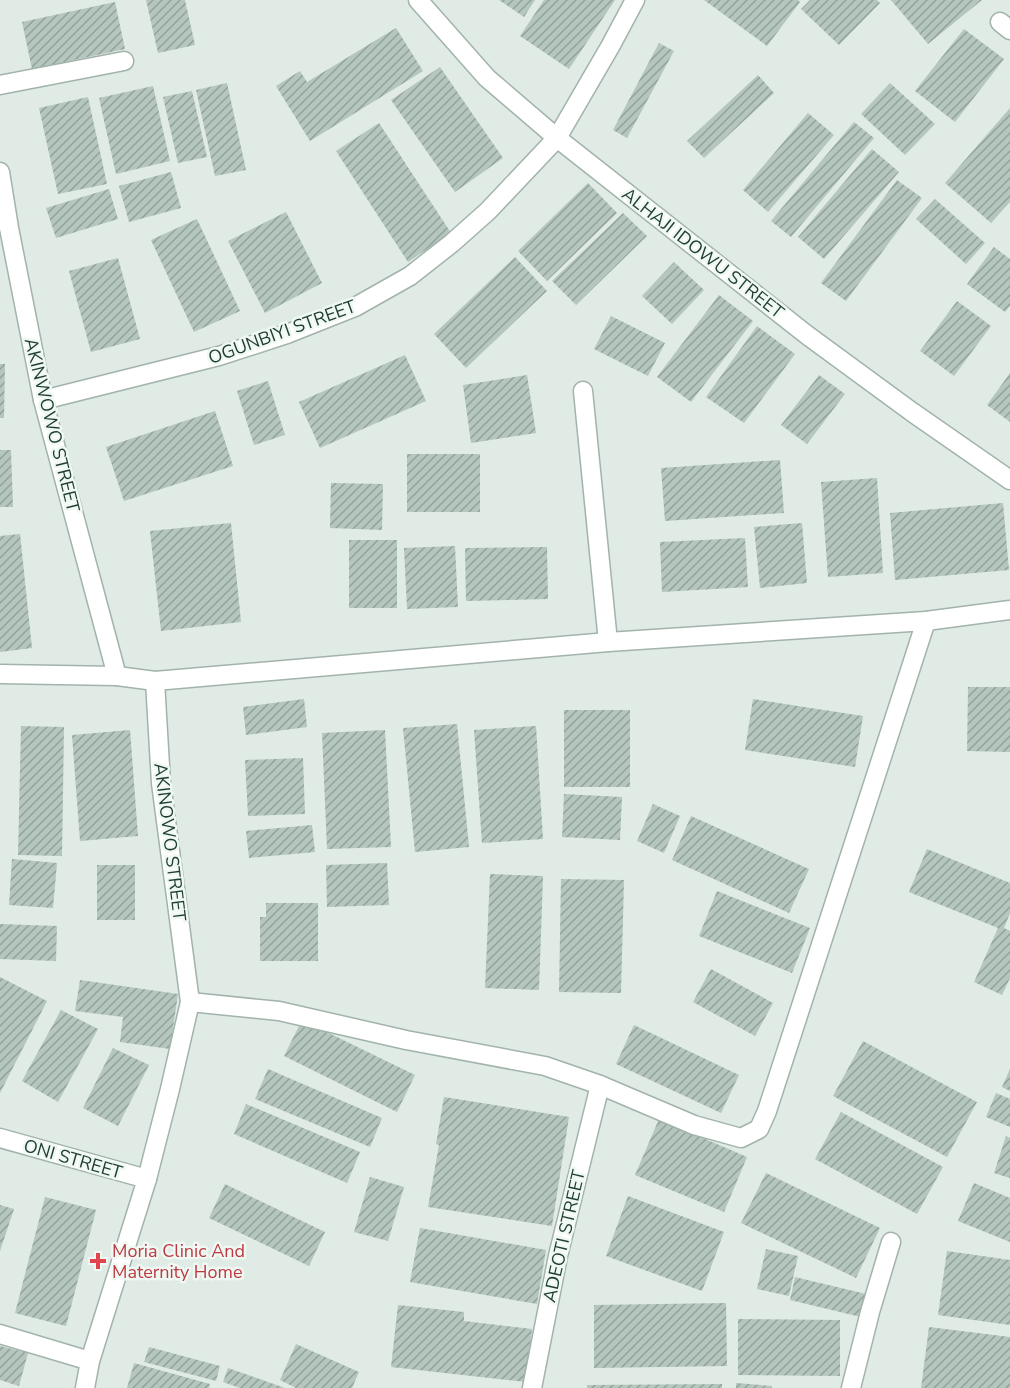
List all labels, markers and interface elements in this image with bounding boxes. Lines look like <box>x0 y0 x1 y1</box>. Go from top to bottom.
street label: ALHAJI IDOWU STREET <box>617 182 789 324</box>
street label: OGUNBIYI STREET <box>205 294 359 370</box>
street label: AKINWOWO STREET <box>19 335 85 515</box>
street label: AKINOWO STREET <box>148 762 192 923</box>
street label: ONI STREET <box>21 1133 125 1185</box>
street label: ADEOTI STREET <box>537 1167 591 1305</box>
place label: Moria Clinic And Maternity Home <box>112 1239 245 1284</box>
marker: Moria Clinic And Maternity Home <box>89 1252 107 1270</box>

